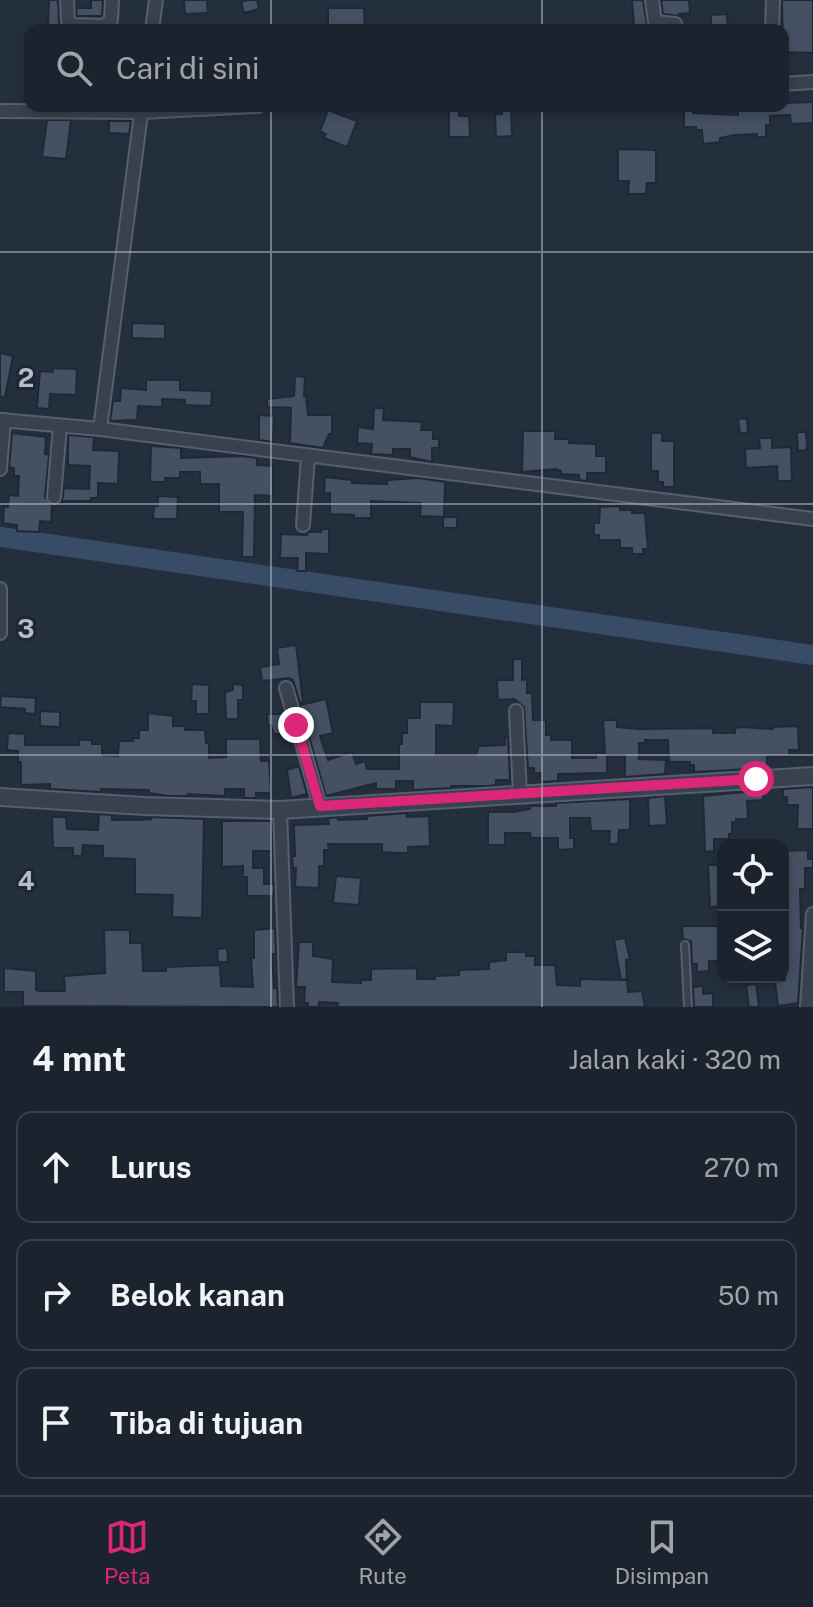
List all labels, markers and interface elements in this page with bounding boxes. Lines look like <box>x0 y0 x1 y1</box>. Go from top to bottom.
search box <box>24 24 789 112</box>
icon: search <box>52 46 96 90</box>
text: Cari di sini <box>116 50 259 86</box>
text: 2 <box>18 362 34 393</box>
text: 3 <box>17 613 35 644</box>
route end <box>278 707 314 743</box>
route start <box>738 761 774 797</box>
map controls <box>717 839 789 983</box>
button: locate <box>717 839 789 911</box>
text: 4 <box>17 865 35 896</box>
button: layers <box>717 911 789 983</box>
text: 4 mnt <box>32 1039 126 1079</box>
text: Jalan kaki · 320 m <box>568 1044 781 1075</box>
icon: ahead <box>34 1145 78 1189</box>
text: Lurus <box>110 1149 192 1185</box>
text: 270 m <box>704 1152 779 1183</box>
icon: right <box>34 1273 78 1317</box>
text: Belok kanan <box>110 1277 285 1313</box>
text: 50 m <box>718 1280 779 1311</box>
icon: arrive <box>34 1401 78 1445</box>
text: Tiba di tujuan <box>110 1405 303 1441</box>
tab: Peta <box>104 1515 150 1589</box>
tab: Rute <box>358 1515 407 1589</box>
tab: Disimpan <box>615 1515 709 1589</box>

